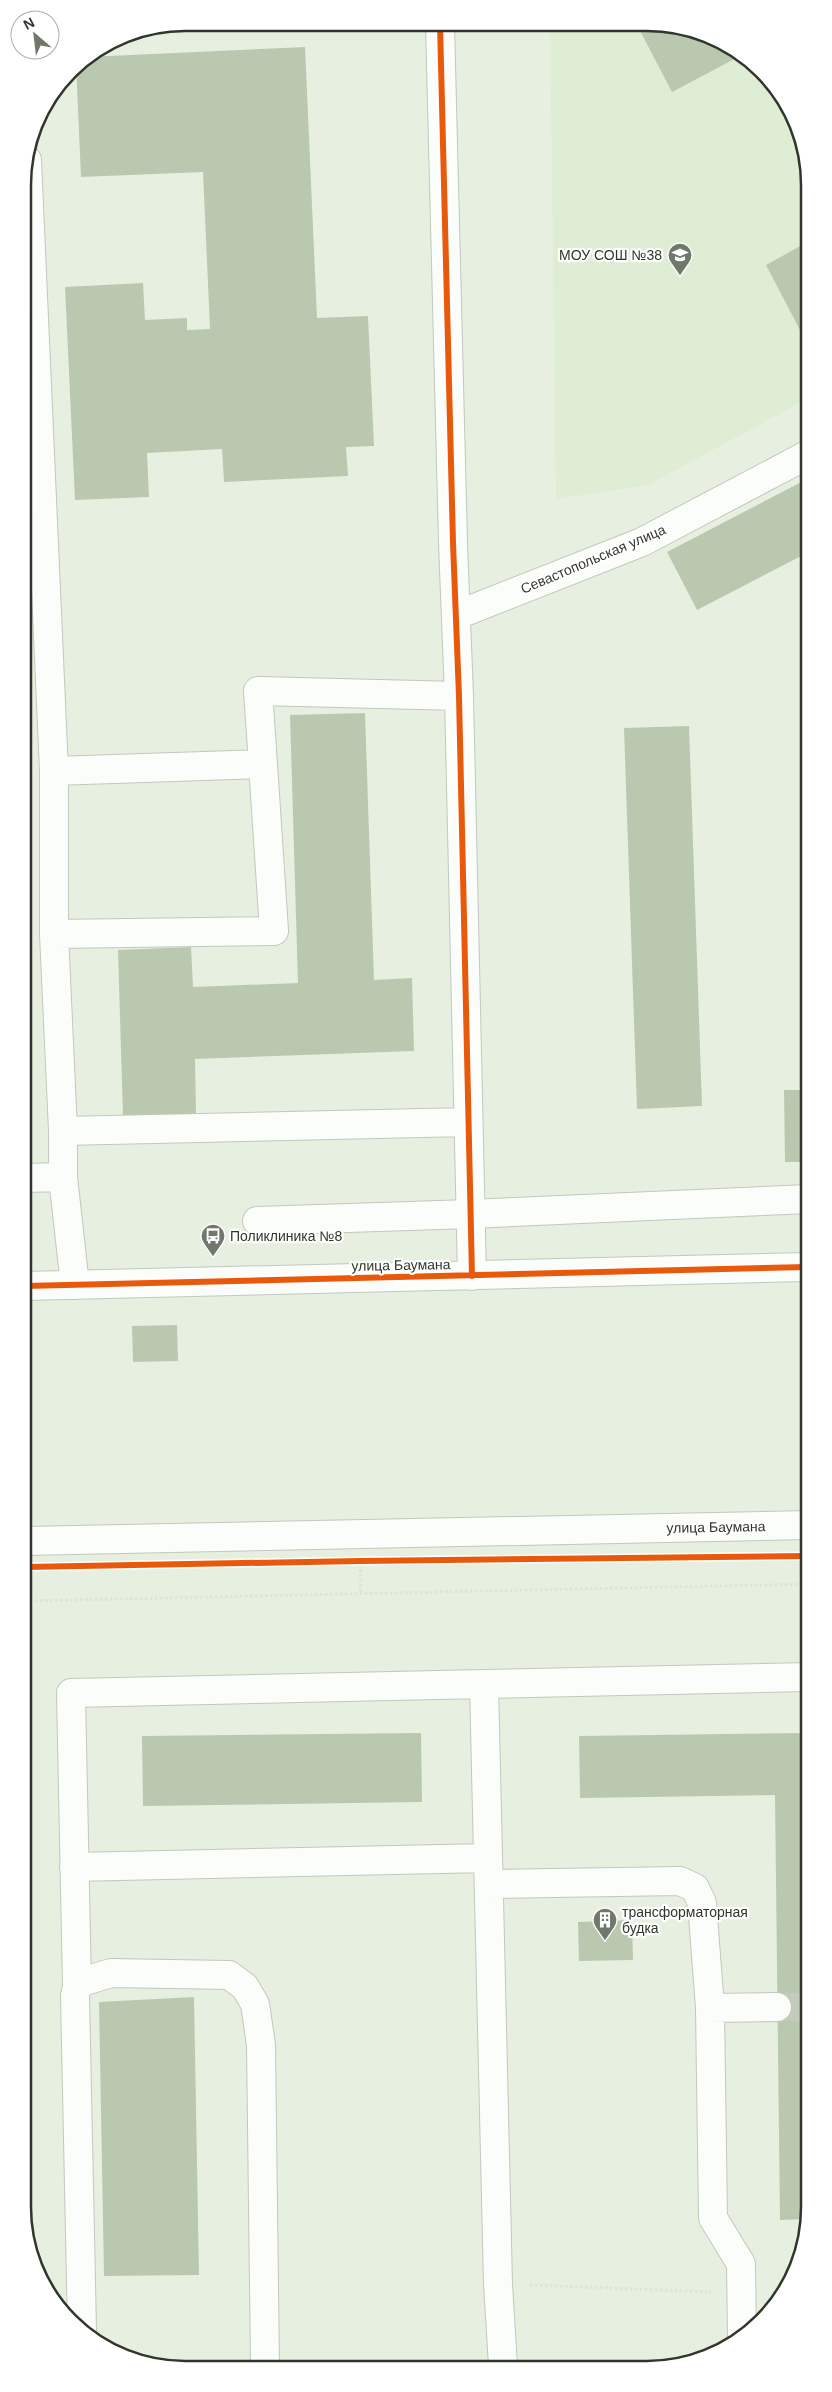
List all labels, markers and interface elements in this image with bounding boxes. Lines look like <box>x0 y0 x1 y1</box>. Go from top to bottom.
north arrow <box>10 10 60 60</box>
text: N <box>21 14 37 33</box>
school or university icon: МОУ СОШ №38 <box>667 242 693 276</box>
place label: МОУ СОШ №38 <box>559 247 662 263</box>
street label: Севастопольская улица <box>518 521 668 597</box>
bus stop icon: Поликлиника №8 <box>200 1223 226 1257</box>
place label: Поликлиника №8 <box>230 1228 342 1244</box>
street label: улица Баумана <box>351 1256 451 1274</box>
street label: улица Баумана <box>666 1518 766 1536</box>
place label: трансформаторная будка <box>622 1904 748 1936</box>
building icon: трансформаторная будка <box>592 1907 618 1941</box>

